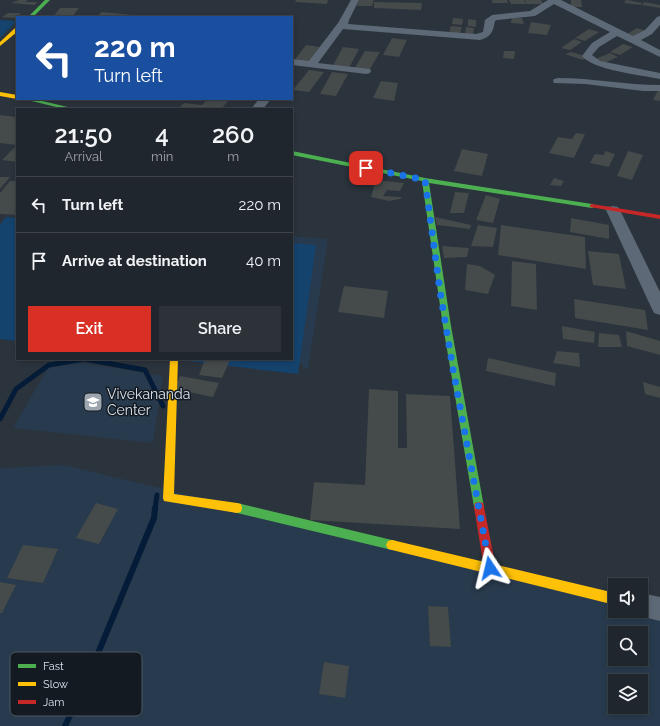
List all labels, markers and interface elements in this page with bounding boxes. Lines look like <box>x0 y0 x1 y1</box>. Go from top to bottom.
text: 220 m <box>94 31 176 64</box>
icon: left <box>28 32 80 84</box>
text: Turn left <box>94 65 163 86</box>
text: 21:50 <box>55 120 112 149</box>
text: 4 <box>155 120 169 149</box>
text: 260 <box>212 120 254 149</box>
text: Arrival <box>64 149 103 164</box>
text: min <box>151 149 173 164</box>
text: m <box>227 149 239 164</box>
pin <box>349 151 383 185</box>
icon: arrive <box>355 157 377 179</box>
icon: left <box>28 194 50 216</box>
text: Turn left <box>62 196 123 214</box>
text: 220 m <box>239 196 281 214</box>
icon: arrive <box>28 250 50 272</box>
text: Arrive at destination <box>62 252 207 270</box>
text: 40 m <box>246 252 281 270</box>
button: Exit <box>28 306 151 352</box>
button: Share <box>159 306 281 352</box>
place label: Vivekananda Center <box>107 386 190 418</box>
school or university icon: Vivekananda Center <box>82 391 104 413</box>
position arrow <box>469 547 511 589</box>
map controls <box>608 578 648 714</box>
button: sound <box>608 578 648 618</box>
button: search <box>608 626 648 666</box>
legend <box>10 652 142 716</box>
text: Fast <box>43 660 64 673</box>
button: layers <box>608 674 648 714</box>
text: Slow <box>43 678 68 691</box>
text: Jam <box>43 696 64 709</box>

